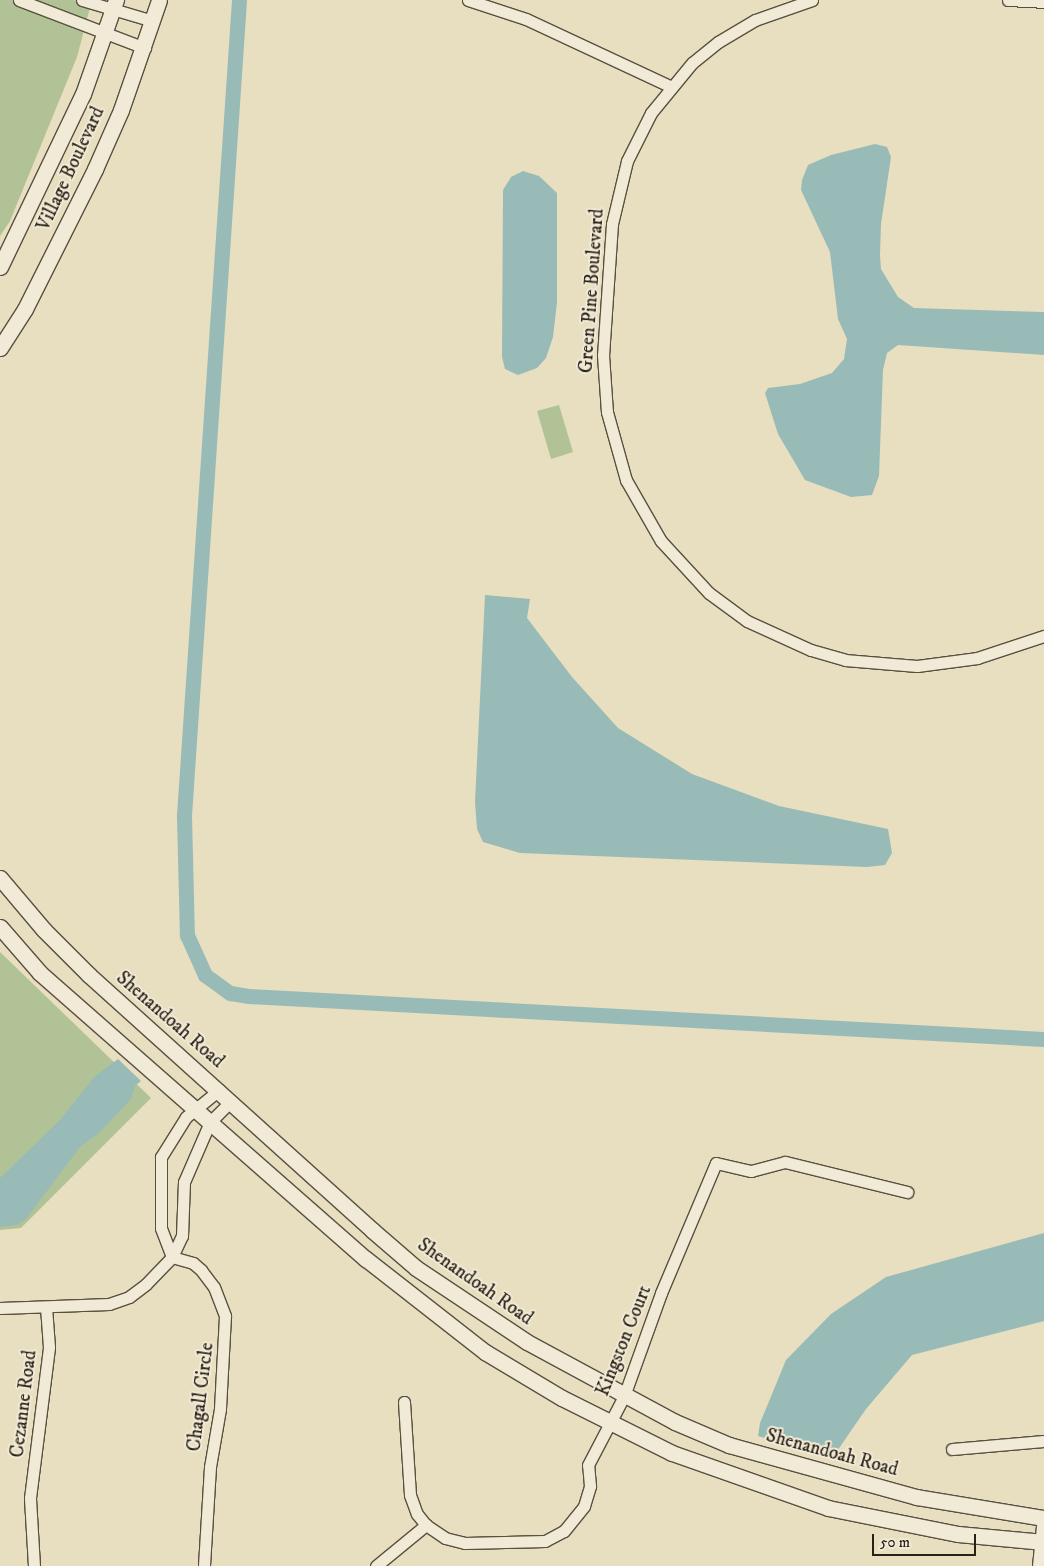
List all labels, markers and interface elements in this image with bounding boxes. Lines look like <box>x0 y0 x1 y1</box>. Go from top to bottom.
street label: Village Boulevard <box>32 103 110 235</box>
street label: Green Pine Boulevard <box>575 208 609 374</box>
street label: Shenandoah Road <box>111 967 229 1073</box>
street label: Shenandoah Road <box>413 1234 537 1330</box>
street label: Kingston Court <box>591 1282 657 1400</box>
street label: Chagall Circle <box>183 1341 219 1453</box>
street label: Cezanne Road <box>6 1349 42 1459</box>
street label: Shenandoah Road <box>763 1424 901 1482</box>
scale bar <box>874 1524 978 1556</box>
text: 50 m <box>880 1533 910 1552</box>

